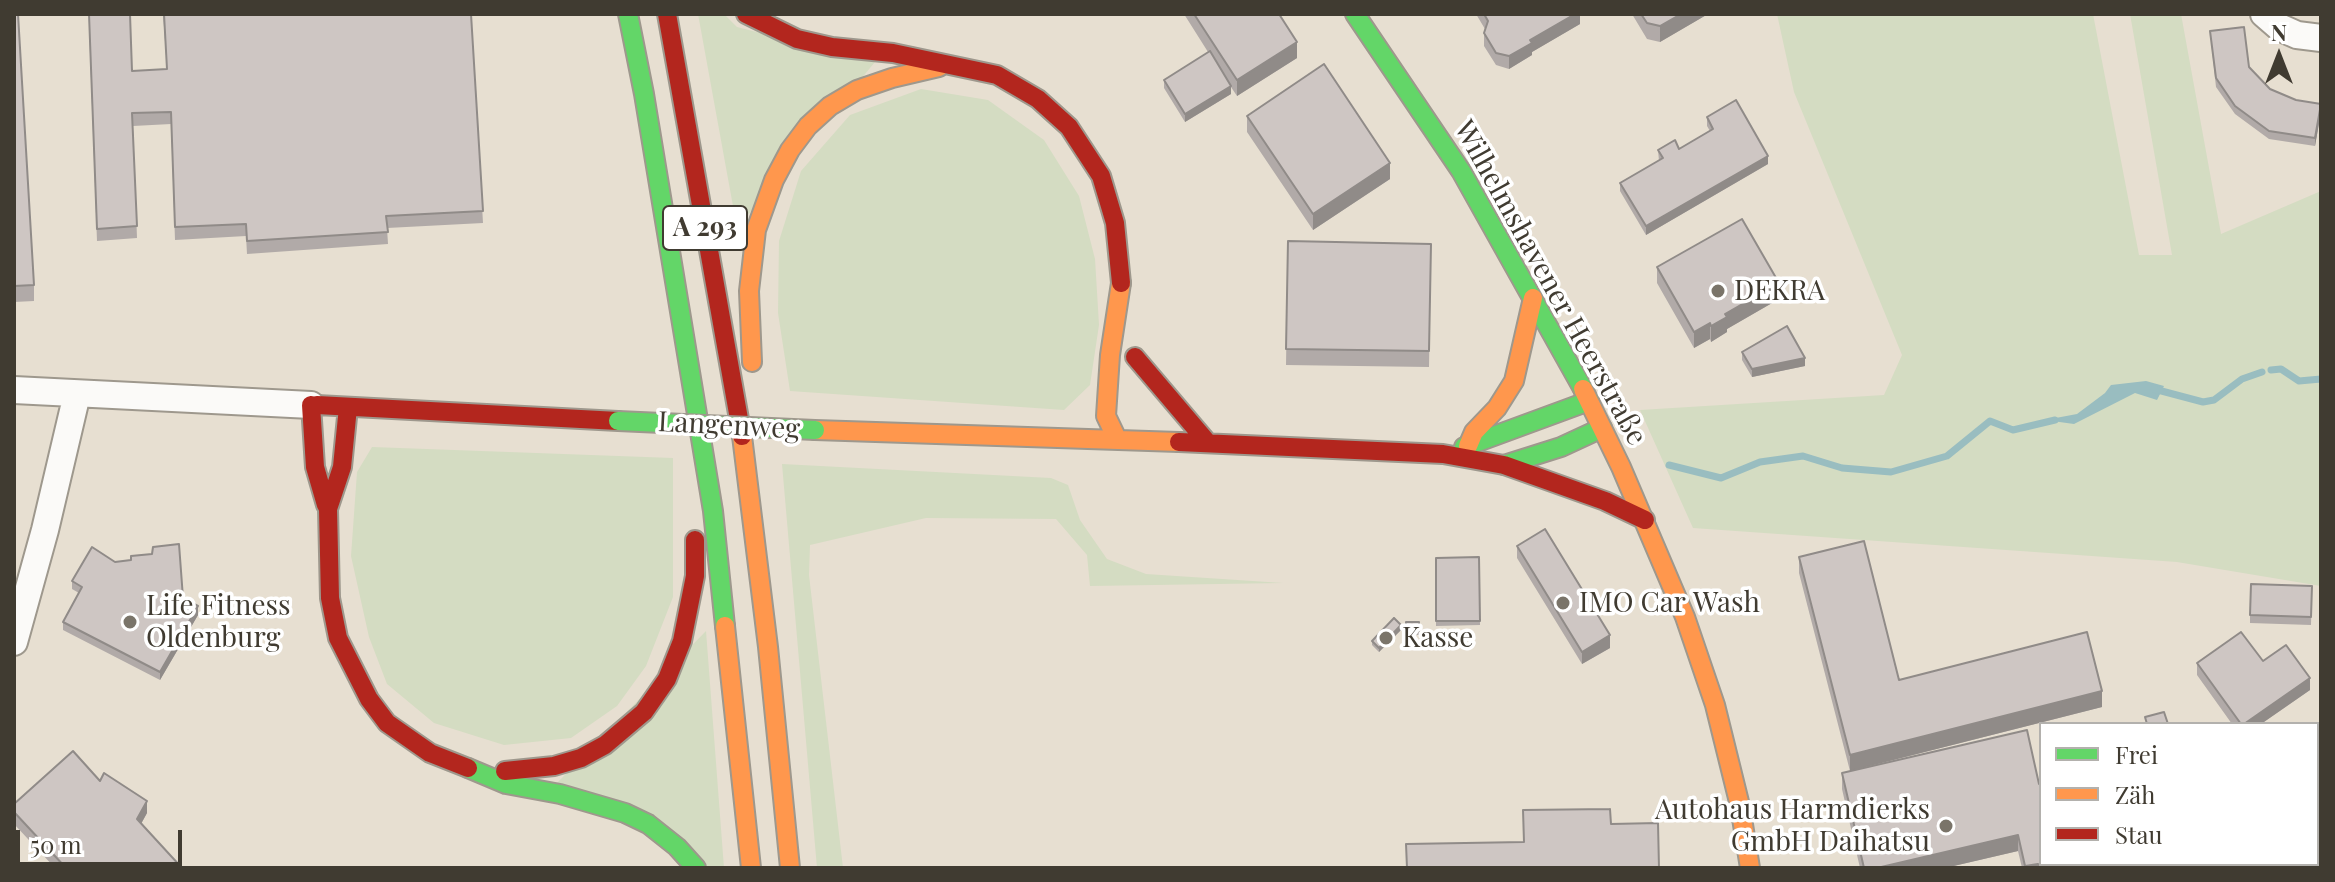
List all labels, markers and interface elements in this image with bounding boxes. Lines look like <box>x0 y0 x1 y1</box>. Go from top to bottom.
north arrow <box>2239 16 2319 96</box>
text: N <box>2271 17 2287 47</box>
street label: Wilhelmshavener Heerstraße <box>1447 115 1653 451</box>
road number: A 293 <box>663 206 747 250</box>
place label: DEKRA <box>1734 274 1825 308</box>
marker: DEKRA <box>1709 282 1727 300</box>
street label: Langenweg <box>657 406 801 446</box>
place label: IMO Car Wash <box>1579 586 1760 620</box>
place label: Life Fitness Oldenburg <box>146 589 291 655</box>
marker: IMO Car Wash <box>1554 594 1572 612</box>
marker: Life Fitness Oldenburg <box>121 613 139 631</box>
place label: Kasse <box>1402 621 1473 655</box>
marker: Kasse <box>1377 629 1395 647</box>
legend <box>2039 722 2319 866</box>
text: Frei <box>2115 738 2158 770</box>
text: Zäh <box>2115 778 2155 810</box>
place label: Autohaus Harmdierks GmbH Daihatsu <box>1655 793 1930 859</box>
scale bar <box>20 814 186 864</box>
marker: Autohaus Harmdierks GmbH Daihatsu <box>1937 817 1955 835</box>
text: Stau <box>2115 818 2162 850</box>
text: 50 m <box>30 828 82 860</box>

